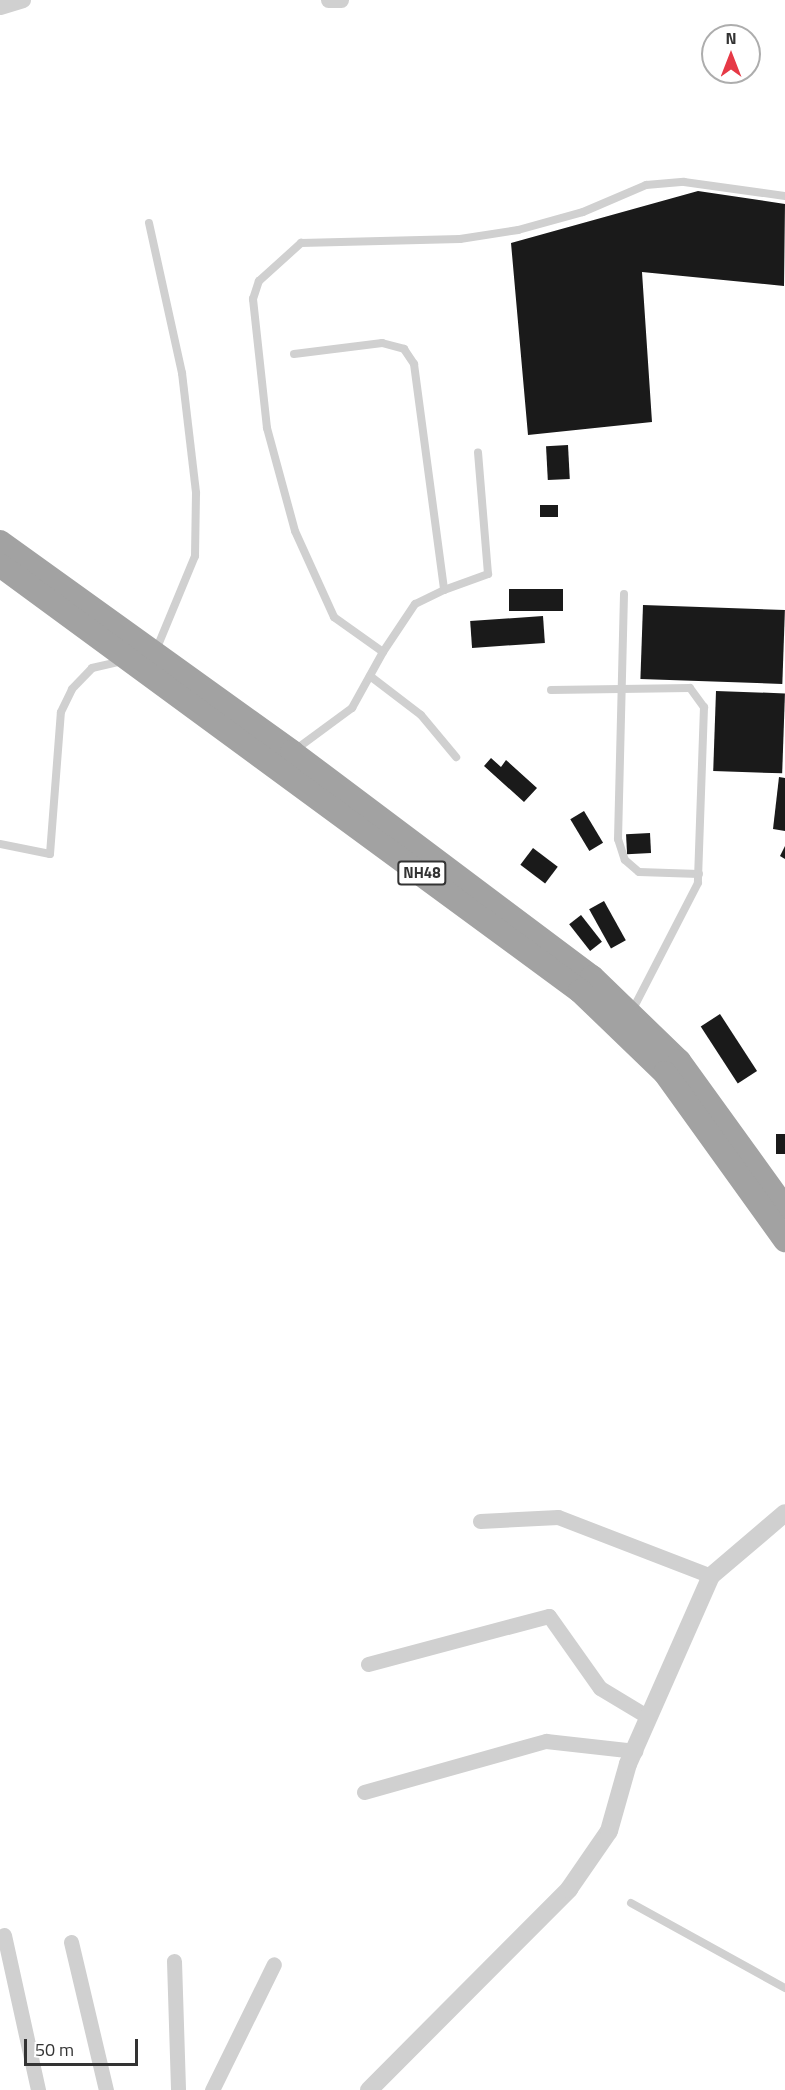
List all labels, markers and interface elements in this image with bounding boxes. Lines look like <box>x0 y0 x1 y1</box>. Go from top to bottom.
north arrow <box>701 24 761 84</box>
text: N <box>725 26 737 50</box>
road number: NH48 <box>396 861 448 885</box>
scale bar <box>27 2027 141 2065</box>
text: 50 m <box>35 2036 74 2063</box>

